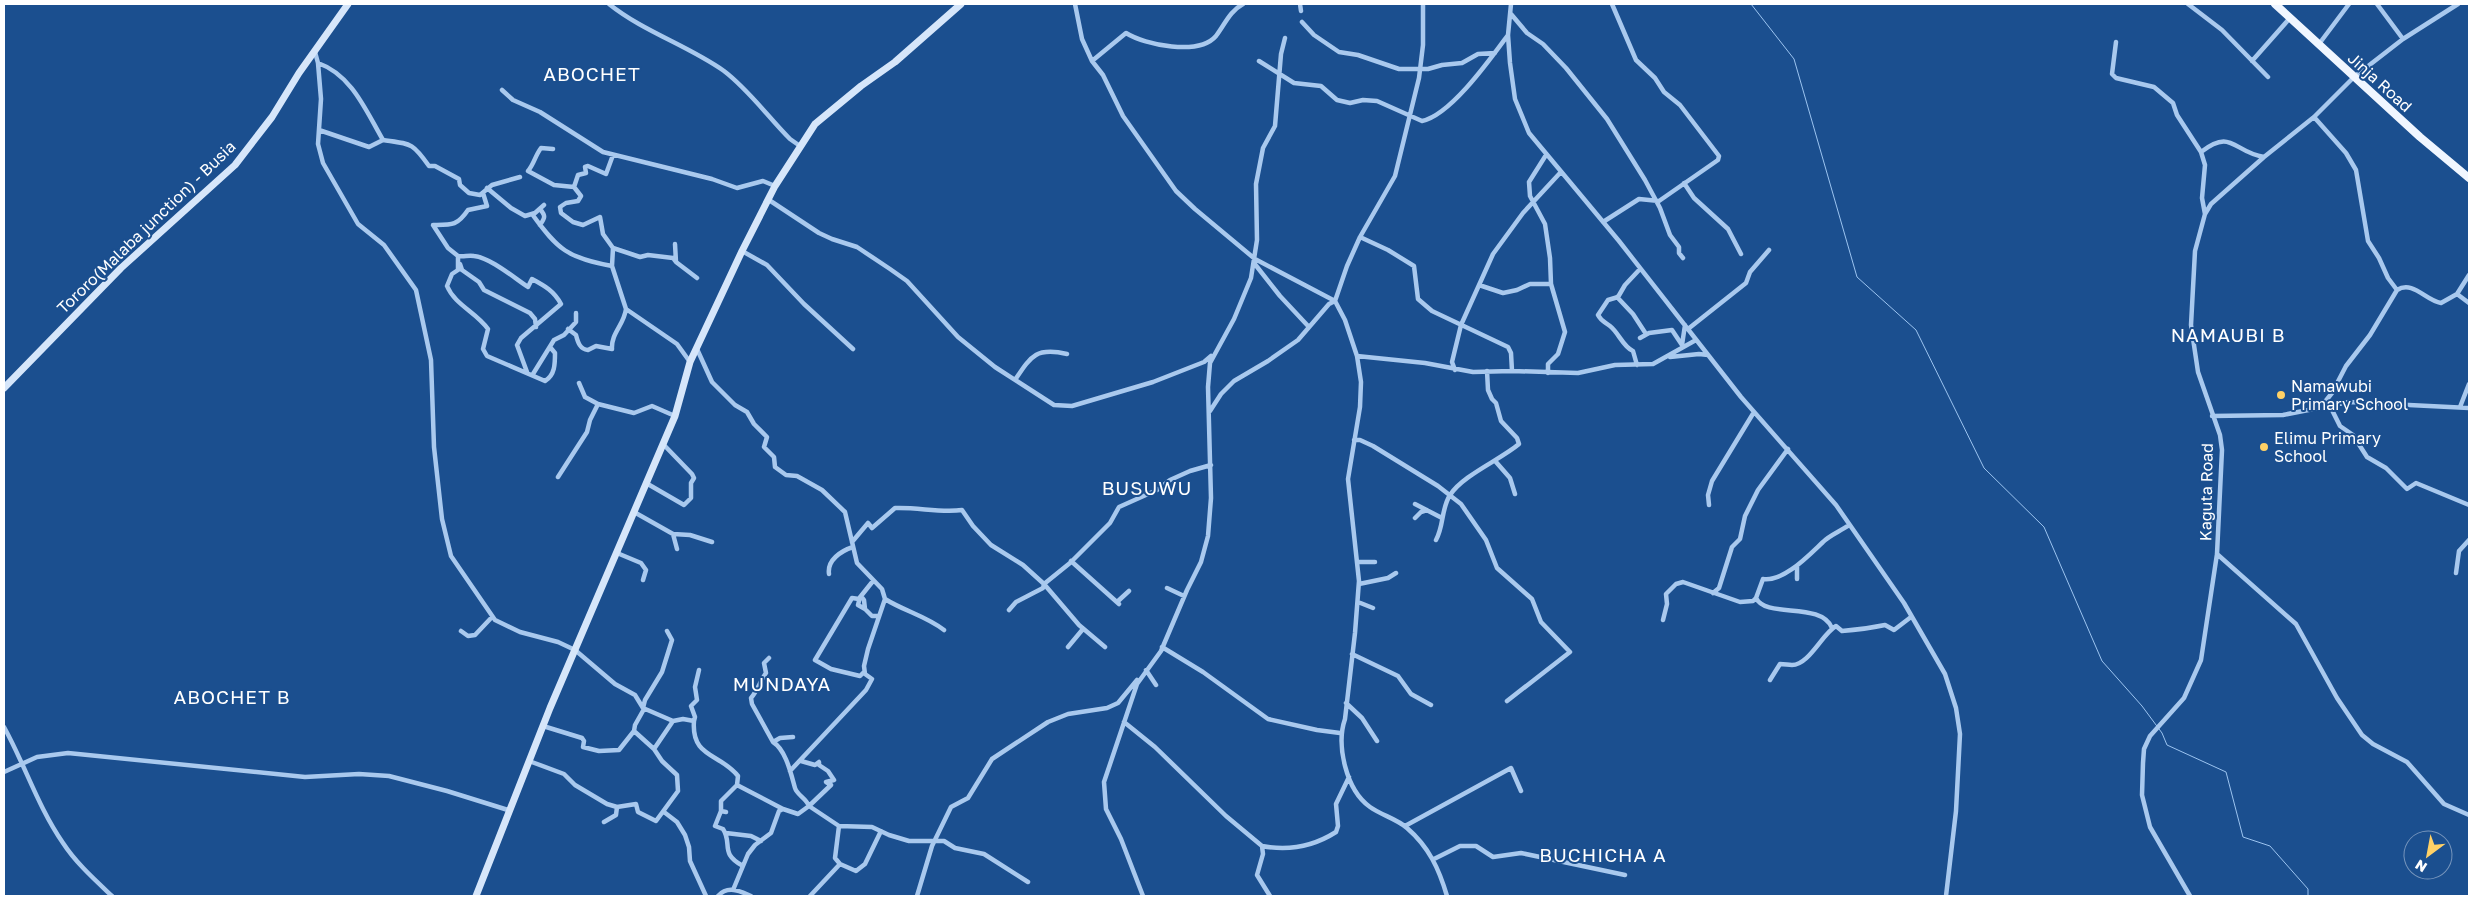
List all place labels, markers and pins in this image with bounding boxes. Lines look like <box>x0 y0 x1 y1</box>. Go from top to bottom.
place label: Namawubi Primary School <box>2291 376 2408 414</box>
marker: Namawubi Primary School <box>2275 389 2287 401</box>
place label: Elimu Primary School <box>2274 428 2381 466</box>
marker: Elimu Primary School <box>2258 441 2270 453</box>

